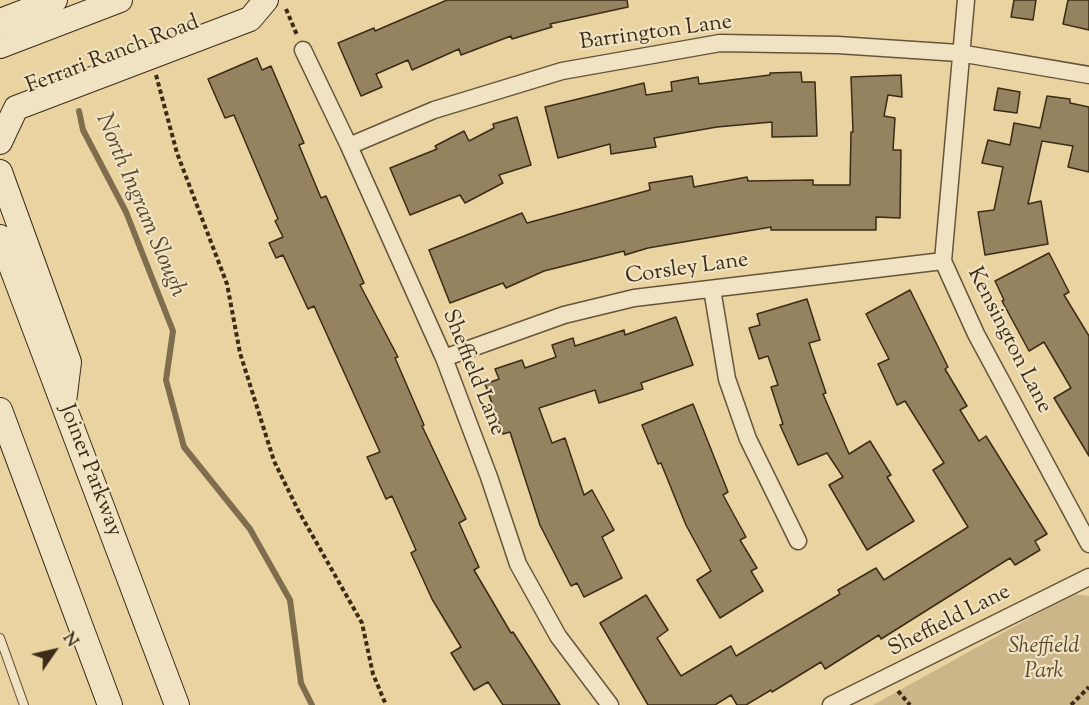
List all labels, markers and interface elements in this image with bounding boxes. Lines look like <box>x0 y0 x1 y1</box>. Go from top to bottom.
street label: Barrington Lane <box>578 10 734 58</box>
street label: Ferrari Ranch Road <box>23 11 203 101</box>
water label: North Ingram Slough <box>87 110 191 302</box>
street label: Corsley Lane <box>624 248 750 292</box>
street label: Kensington Lane <box>960 264 1056 418</box>
street label: Sheffield Lane <box>435 306 509 440</box>
street label: Joiner Parkway <box>52 401 126 541</box>
street label: Sheffield Lane <box>885 580 1015 664</box>
north arrow <box>24 621 84 681</box>
text: N <box>56 629 82 652</box>
park label: Sheffield Park <box>1009 635 1079 686</box>

